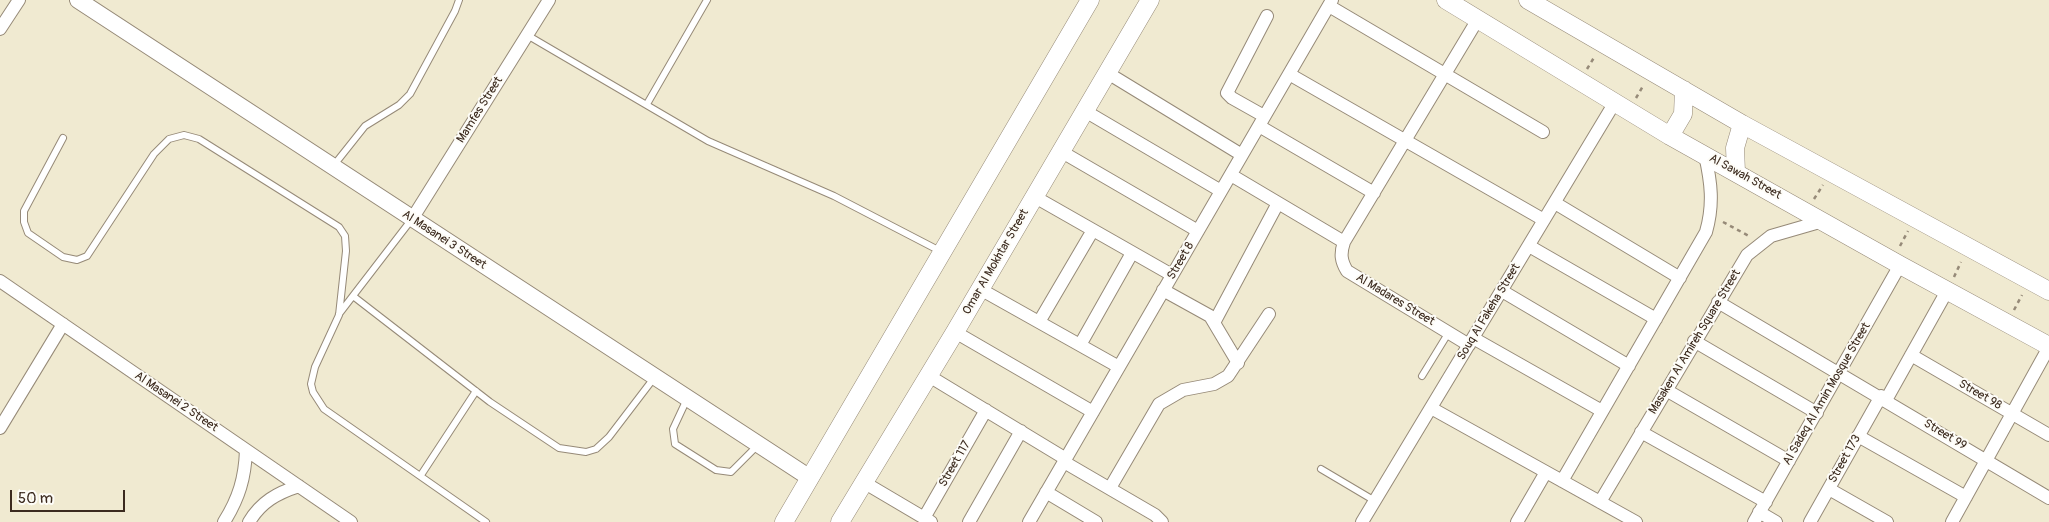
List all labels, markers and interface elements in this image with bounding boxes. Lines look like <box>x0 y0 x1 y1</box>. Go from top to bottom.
street label: Mamfes Street <box>454 74 506 146</box>
street label: Al Sawah Street <box>1706 151 1784 203</box>
street label: Al Masanei 3 Street <box>399 207 489 273</box>
street label: Omar Al Mokhtar Street <box>960 207 1032 317</box>
street label: Street 8 <box>1164 240 1198 282</box>
street label: Souq Al Fakeha Street <box>1454 261 1524 363</box>
street label: Masaken Al Amireh Square Street <box>1646 267 1744 417</box>
street label: Al Madares Street <box>1353 271 1437 329</box>
street label: Al Sadeq Al Amin Mosque Street <box>1780 320 1874 468</box>
street label: Al Masanei 2 Street <box>132 369 220 435</box>
street label: Street 98 <box>1956 377 2004 413</box>
street label: Street 99 <box>1921 417 1969 453</box>
street label: Street 173 <box>1826 432 1864 486</box>
street label: Street 117 <box>936 438 974 490</box>
scale bar <box>12 480 128 512</box>
text: 50 m <box>18 489 53 508</box>

